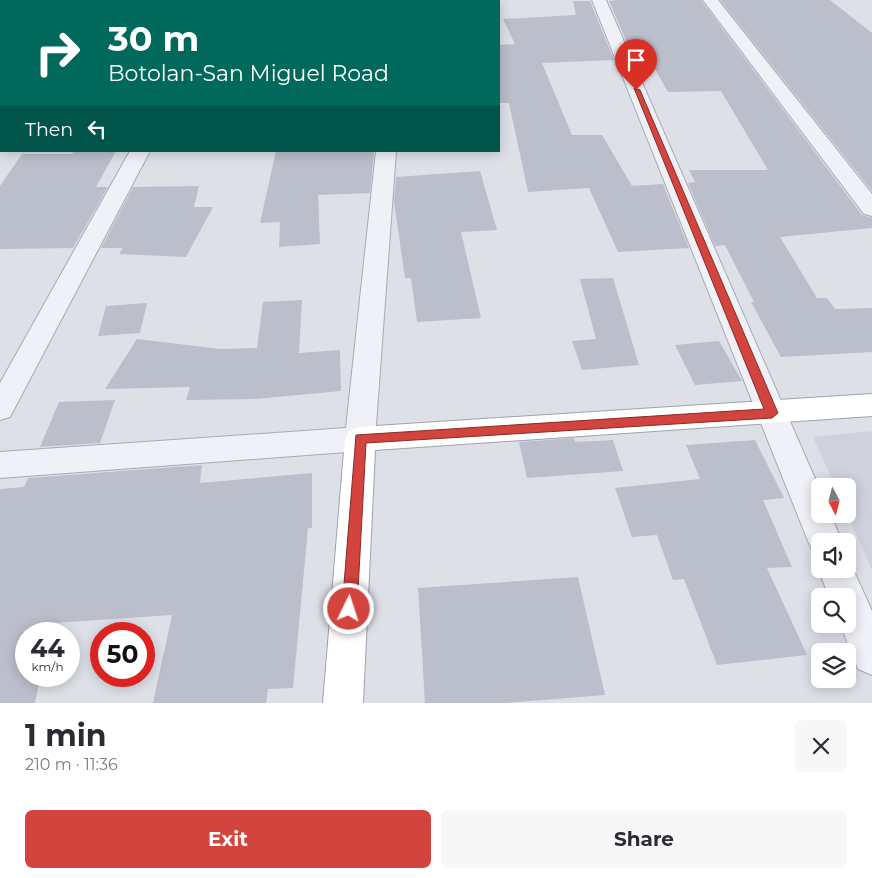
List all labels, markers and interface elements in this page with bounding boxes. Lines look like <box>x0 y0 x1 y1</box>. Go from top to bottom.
text: 30 m <box>108 17 199 60</box>
icon: right <box>25 20 90 85</box>
pin <box>615 39 657 90</box>
icon: arrive <box>622 46 650 74</box>
text: Botolan-San Miguel Road <box>108 60 389 87</box>
icon: left <box>83 115 111 143</box>
text: Then <box>25 118 73 141</box>
north arrow <box>811 478 856 522</box>
map controls <box>811 478 856 688</box>
button: sound <box>811 533 856 578</box>
position arrow <box>322 582 374 634</box>
button: search <box>811 588 856 633</box>
speed limit sign: 50 <box>90 622 155 687</box>
text: 44 <box>30 633 65 663</box>
button: layers <box>811 643 856 688</box>
text: km/h <box>31 659 64 674</box>
text: 1 min <box>25 717 106 754</box>
button: close <box>795 720 847 772</box>
text: 210 m · 11:36 <box>25 755 118 774</box>
button: Exit <box>25 810 431 868</box>
button: Share <box>441 810 847 868</box>

